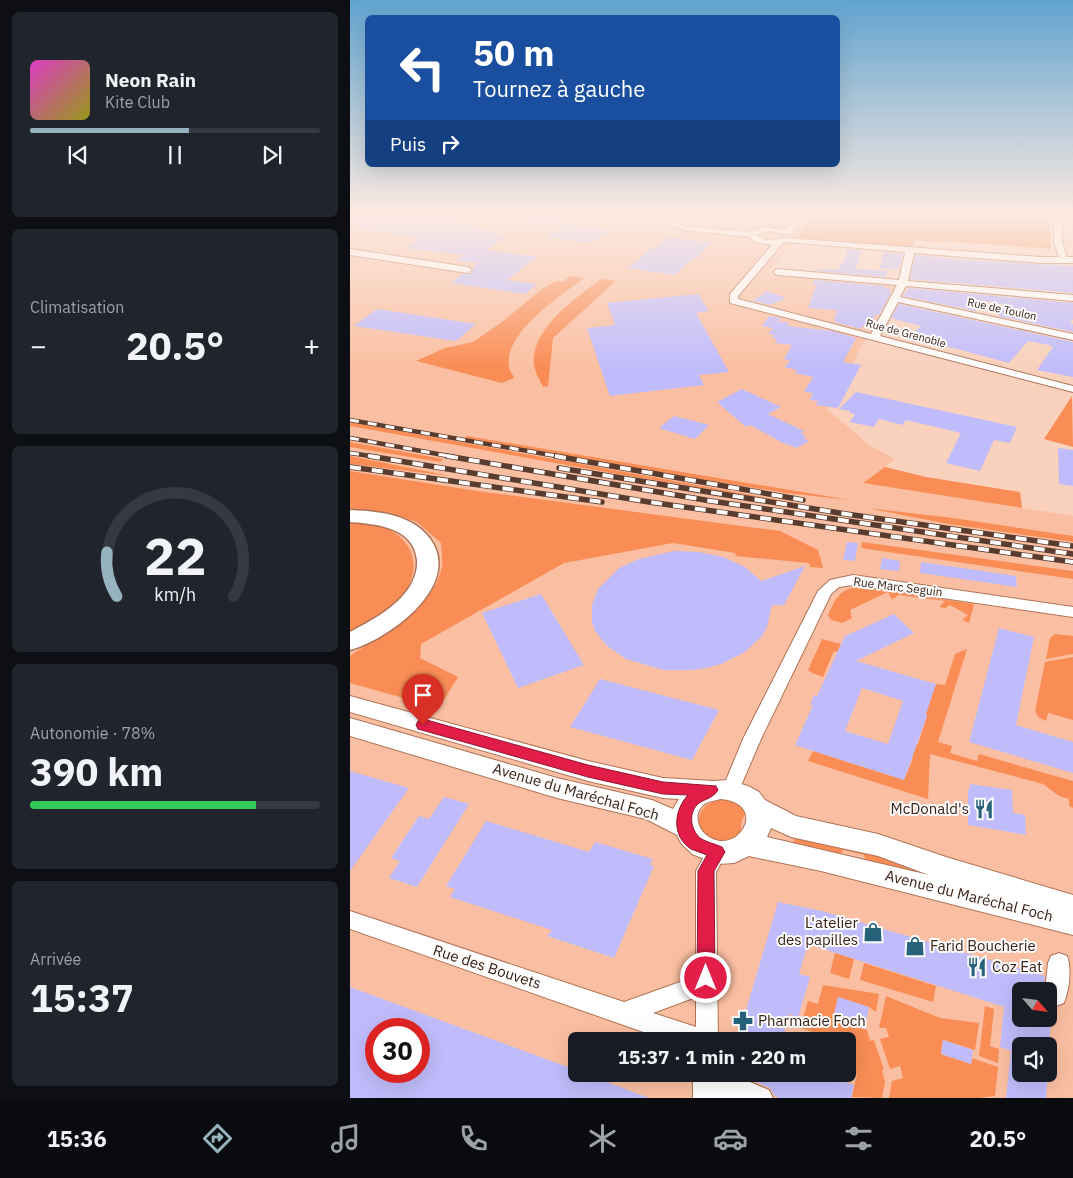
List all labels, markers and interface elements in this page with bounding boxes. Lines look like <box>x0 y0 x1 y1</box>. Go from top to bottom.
text: 50 m <box>473 30 555 76</box>
icon: left <box>390 35 455 100</box>
text: Neon Rain <box>105 68 196 92</box>
text: Tournez à gauche <box>473 74 645 103</box>
text: Kite Club <box>105 92 170 112</box>
icon: right <box>436 130 464 158</box>
text: Puis <box>390 132 426 156</box>
icon: previous <box>64 141 92 169</box>
icon: pause <box>161 141 189 169</box>
icon: next <box>258 141 286 169</box>
street label: Rue de Toulon <box>966 295 1038 323</box>
text: Climatisation <box>30 297 124 317</box>
street label: Rue de Grenoble <box>864 316 948 350</box>
text: 20.5° <box>126 321 224 370</box>
text: − <box>30 327 47 364</box>
text: + <box>303 327 320 364</box>
text: 22 <box>144 522 206 589</box>
street label: Rue Marc Seguin <box>853 574 944 599</box>
text: km/h <box>154 583 196 606</box>
pin <box>402 674 444 725</box>
icon: arrive <box>409 681 437 709</box>
text: Autonomie · 78% <box>30 723 155 743</box>
text: 390 km <box>30 747 163 796</box>
street label: Avenue du Maréchal Foch <box>491 759 662 824</box>
restaurant icon: McDonald's <box>973 798 995 820</box>
place label: McDonald's <box>891 799 969 818</box>
street label: Avenue du Maréchal Foch <box>883 865 1055 926</box>
place label: L'atelier des papilles <box>777 913 858 949</box>
shop icon: L'atelier des papilles <box>862 921 884 943</box>
shop icon: Farid Boucherie <box>904 935 926 957</box>
place label: Farid Boucherie <box>930 936 1036 955</box>
street label: Rue des Bouvets <box>431 940 544 993</box>
text: Arrivée <box>30 949 81 969</box>
position arrow <box>679 951 731 1003</box>
restaurant icon: Coz Eat <box>966 956 988 978</box>
place label: Coz Eat <box>992 957 1042 976</box>
text: 15:37 <box>30 973 134 1022</box>
north arrow <box>1012 982 1058 1028</box>
map controls <box>1012 982 1057 1082</box>
pharmacy icon: Pharmacie Foch <box>732 1010 754 1032</box>
place label: Pharmacie Foch <box>758 1011 866 1030</box>
speed limit sign: 30 <box>365 1018 430 1083</box>
button: sound <box>1012 1037 1057 1082</box>
text: 15:37 · 1 min · 220 m <box>618 1045 806 1069</box>
icon: directions <box>200 1121 235 1156</box>
icon: music <box>328 1121 363 1156</box>
icon: phone <box>456 1121 491 1156</box>
icon: climate <box>585 1121 620 1156</box>
icon: car <box>713 1121 748 1156</box>
icon: filters <box>841 1121 876 1156</box>
text: 15:36 <box>47 1124 107 1153</box>
text: 20.5° <box>970 1124 1026 1153</box>

